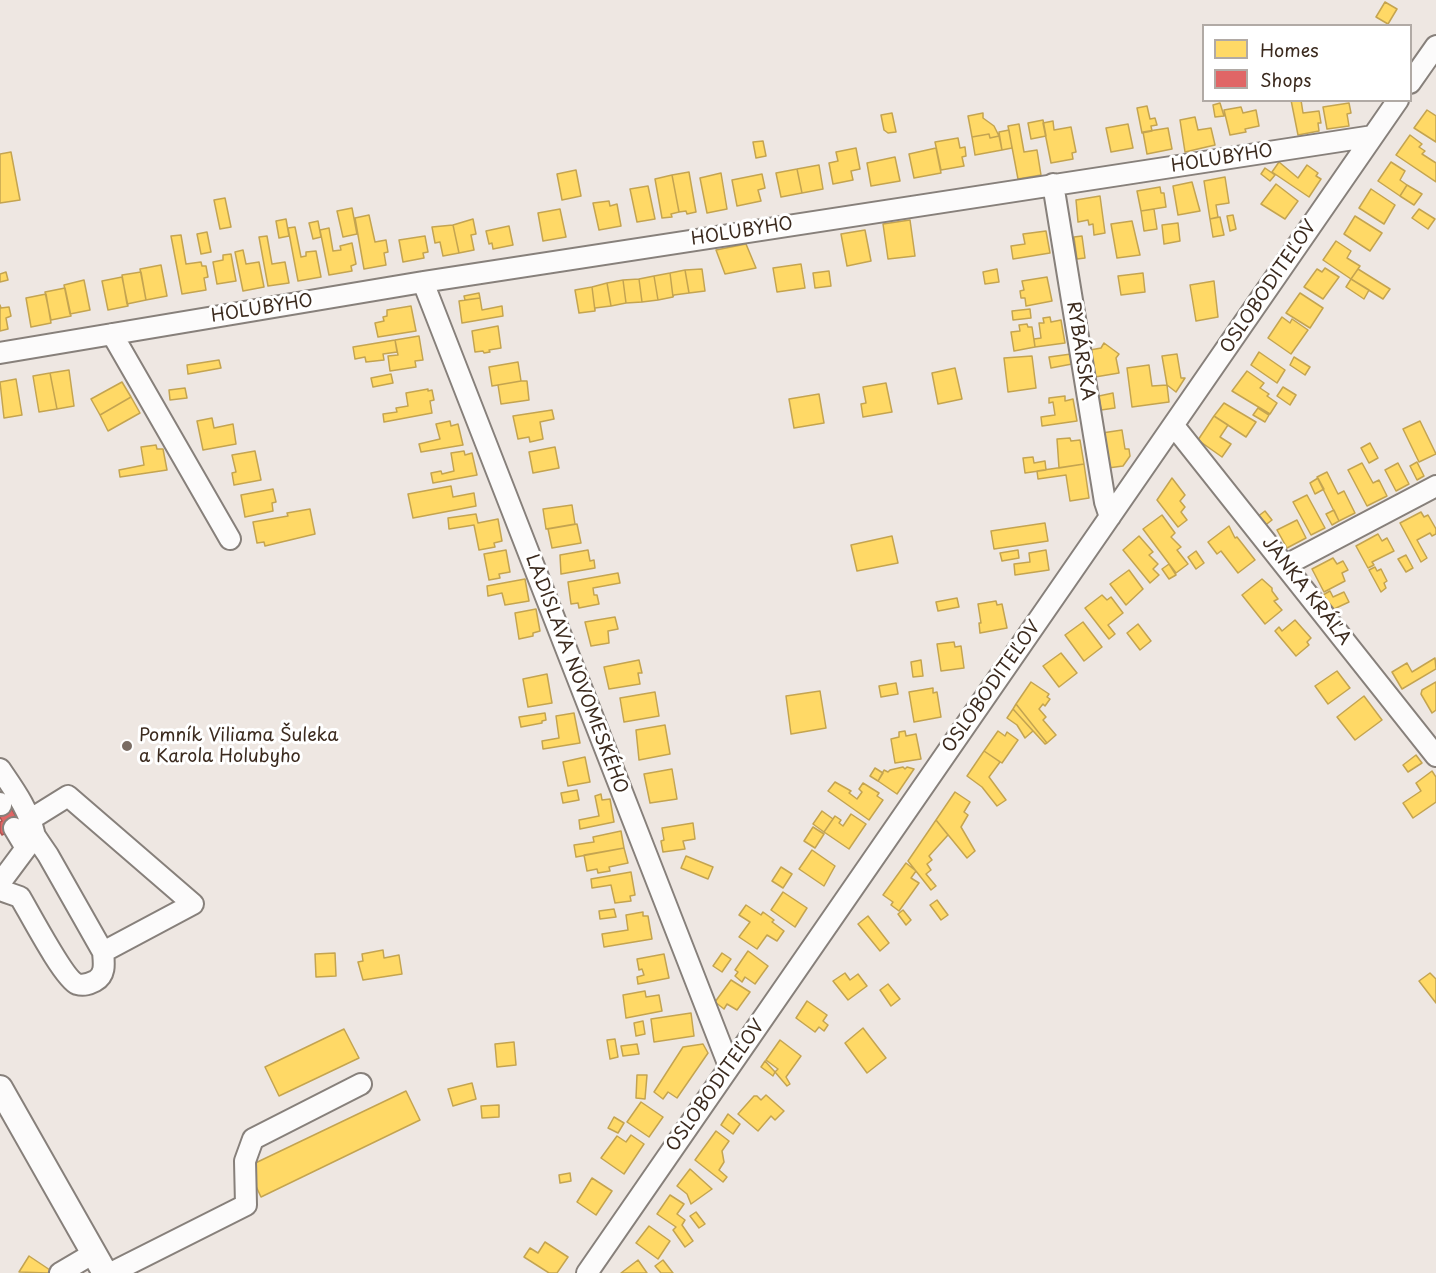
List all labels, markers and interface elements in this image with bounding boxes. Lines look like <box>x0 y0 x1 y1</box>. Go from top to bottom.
legend <box>1202 24 1412 102</box>
text: Homes <box>1260 36 1318 63</box>
text: Shops <box>1260 66 1311 93</box>
street label: HOLUBYHO <box>1170 140 1274 178</box>
street label: HOLUBYHO <box>690 213 794 251</box>
street label: OSLOBODITEĽOV <box>1216 216 1322 358</box>
street label: HOLUBYHO <box>210 290 314 328</box>
street label: RYBÁRSKA <box>1062 300 1098 402</box>
street label: JANKA KRÁĽA <box>1257 532 1355 650</box>
street label: LADISLAVA NOVOMESKÉHO <box>520 551 632 797</box>
street label: OSLOBODITEĽOV <box>938 617 1046 757</box>
place label: Pomník Viliama Šuleka a Karola Holubyho <box>139 725 339 768</box>
marker: Pomník Viliama Šuleka a Karola Holubyho <box>120 739 134 753</box>
street label: OSLOBODITEĽOV <box>662 1016 770 1156</box>

